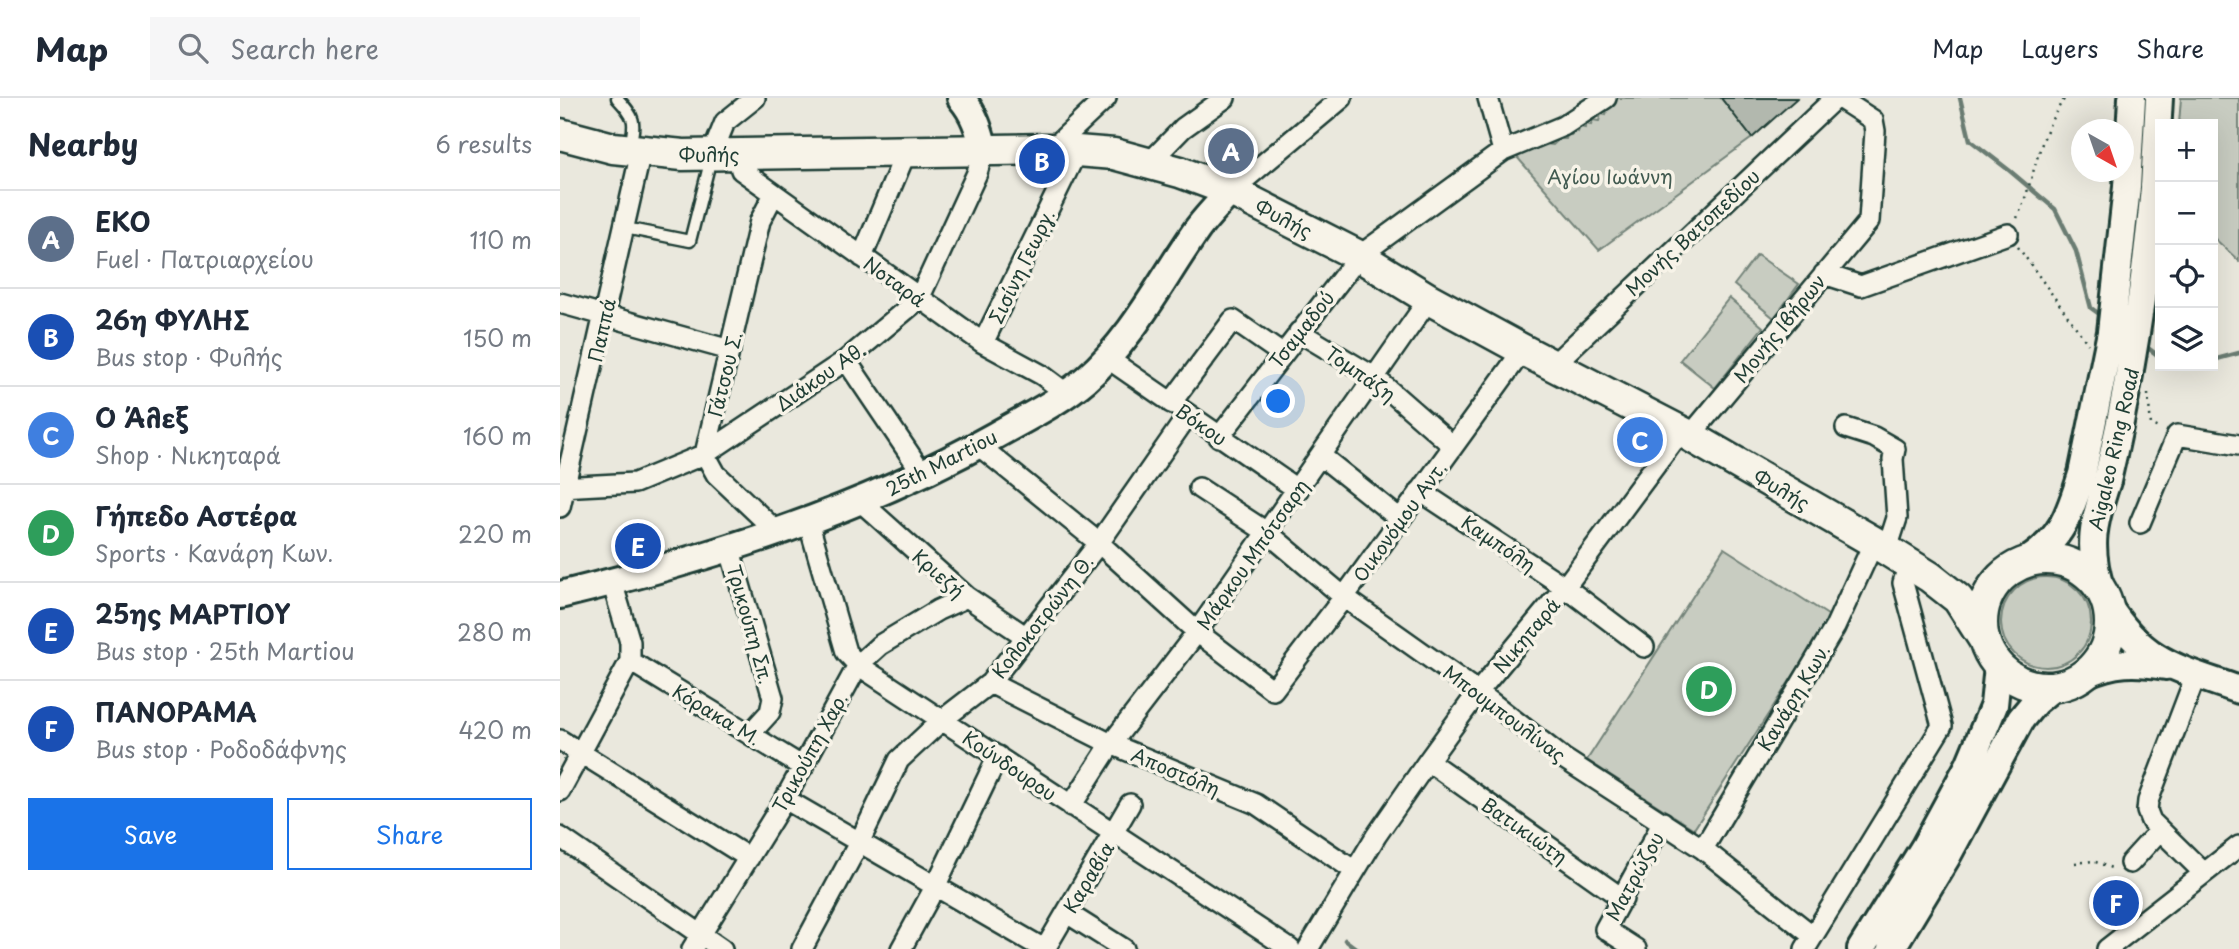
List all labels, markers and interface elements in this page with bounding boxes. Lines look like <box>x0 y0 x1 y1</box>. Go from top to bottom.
search box <box>150 17 640 80</box>
text: Map <box>35 23 108 73</box>
icon: search <box>174 29 212 67</box>
text: Search here <box>230 29 379 68</box>
text: Map <box>1932 30 1983 66</box>
text: Layers <box>2021 30 2098 66</box>
text: Share <box>2136 30 2204 66</box>
north arrow <box>2071 119 2134 182</box>
map controls <box>2155 119 2218 371</box>
button: + <box>2155 119 2218 182</box>
text: Nearby <box>28 121 138 166</box>
pin: A <box>1208 125 1254 177</box>
text: 6 results <box>436 126 532 161</box>
pin: B <box>1019 135 1065 187</box>
street label: Φυλής <box>679 140 740 168</box>
park label: Αγίου Ιωάννη <box>1547 162 1673 190</box>
street label: Μονής Βατοπεδίου <box>1618 162 1766 302</box>
button: − <box>2155 182 2218 245</box>
street label: Φυλής <box>1251 192 1318 244</box>
text: EKO <box>95 202 151 241</box>
street label: Σισίνη Γεωργ. <box>981 204 1061 328</box>
text: A <box>42 222 60 257</box>
text: 110 m <box>470 222 532 257</box>
text: Fuel · Πατριαρχείου <box>95 241 314 276</box>
button: locate <box>2155 245 2218 308</box>
street label: Νοταρά <box>858 249 932 313</box>
street label: Μονής Ιβήρων <box>1726 268 1832 388</box>
street label: Τσαμαδού <box>1262 284 1340 374</box>
street label: Παππά <box>580 295 622 365</box>
text: 26η ΦΥΛΗΣ <box>95 300 250 339</box>
button: layers <box>2155 308 2218 371</box>
text: B <box>43 320 59 355</box>
text: 150 m <box>463 320 532 355</box>
street label: Γάτσου Σ. <box>700 328 748 420</box>
street label: Διάκου Αθ. <box>770 335 870 417</box>
street label: Τομπάζη <box>1320 338 1402 408</box>
text: Bus stop · Φυλής <box>95 339 283 374</box>
street label: Aigaleo Ring Road <box>2081 365 2145 533</box>
your location <box>1261 384 1295 418</box>
street label: Βόκου <box>1171 396 1233 452</box>
text: Ο Άλεξ <box>95 398 189 437</box>
pin: C <box>1617 414 1663 466</box>
text: C <box>42 418 60 453</box>
text: 160 m <box>463 418 532 453</box>
street label: 25th Martiou <box>880 422 1002 502</box>
text: Shop · Νικηταρά <box>95 437 281 472</box>
street label: Οικονόμου Αντ. <box>1345 455 1453 587</box>
street label: Φυλής <box>1749 462 1815 516</box>
street label: Μάρκου Μπότσαρη <box>1189 473 1315 635</box>
text: Γήπεδο Αστέρα <box>95 496 297 535</box>
street label: Καμπόλη <box>1456 508 1542 578</box>
text: D <box>42 516 60 551</box>
text: 220 m <box>458 516 532 551</box>
pin: E <box>615 520 661 572</box>
text: Sports · Κανάρη Κων. <box>95 535 333 570</box>
street label: Κριεζή <box>907 542 971 604</box>
street label: Κολοκοτρώνη Θ. <box>985 548 1099 684</box>
street label: Τρικούπη Σπ. <box>721 561 781 687</box>
street label: Νικηταρά <box>1486 591 1566 679</box>
text: 25ης ΜΑΡΤΙΟΥ <box>95 594 290 633</box>
text: E <box>44 614 58 649</box>
text: 280 m <box>457 614 532 649</box>
text: Bus stop · 25th Martiou <box>95 633 355 668</box>
street label: Κανάρη Κων. <box>1750 638 1836 756</box>
street label: Μπουμπουλίνας <box>1438 658 1572 768</box>
pin: D <box>1686 663 1732 715</box>
street label: Κόρακα Μ. <box>667 676 767 752</box>
street label: Τρικούπη Χαρ. <box>764 687 854 817</box>
text: ΠΑΝΟΡΑΜΑ <box>95 692 257 731</box>
text: F <box>44 712 58 747</box>
text: 420 m <box>458 712 532 747</box>
street label: Κούνδουρου <box>957 723 1063 807</box>
text: Bus stop · Ροδοδάφνης <box>95 731 347 766</box>
street label: Αποστόλη <box>1128 740 1224 802</box>
street label: Βατικιώτη <box>1476 790 1574 870</box>
button: Save <box>28 798 273 870</box>
button: Share <box>287 798 532 870</box>
street label: Ματρώζου <box>1598 826 1670 926</box>
street label: Καραβία <box>1056 836 1120 918</box>
pin: F <box>2093 877 2139 929</box>

